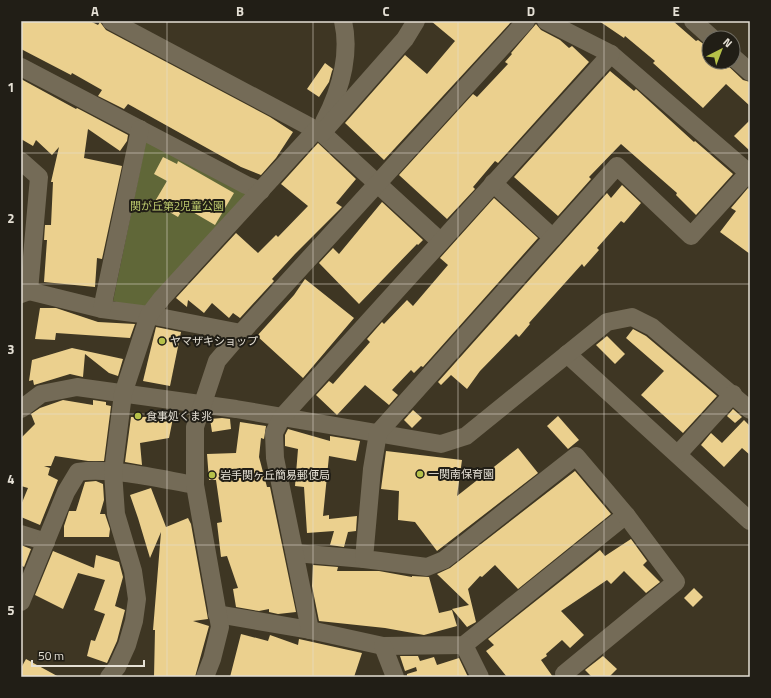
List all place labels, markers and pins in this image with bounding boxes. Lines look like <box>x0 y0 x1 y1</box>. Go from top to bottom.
place label: ヤマザキショップ <box>170 333 258 349</box>
marker: ヤマザキショップ <box>157 336 167 346</box>
place label: 食事処くま兆 <box>146 408 212 424</box>
marker: 食事処くま兆 <box>133 411 143 421</box>
place label: 一関南保育園 <box>428 466 494 482</box>
place label: 岩手関ヶ丘簡易郵便局 <box>220 467 330 483</box>
marker: 一関南保育園 <box>415 469 425 479</box>
marker: 岩手関ヶ丘簡易郵便局 <box>207 470 217 480</box>

